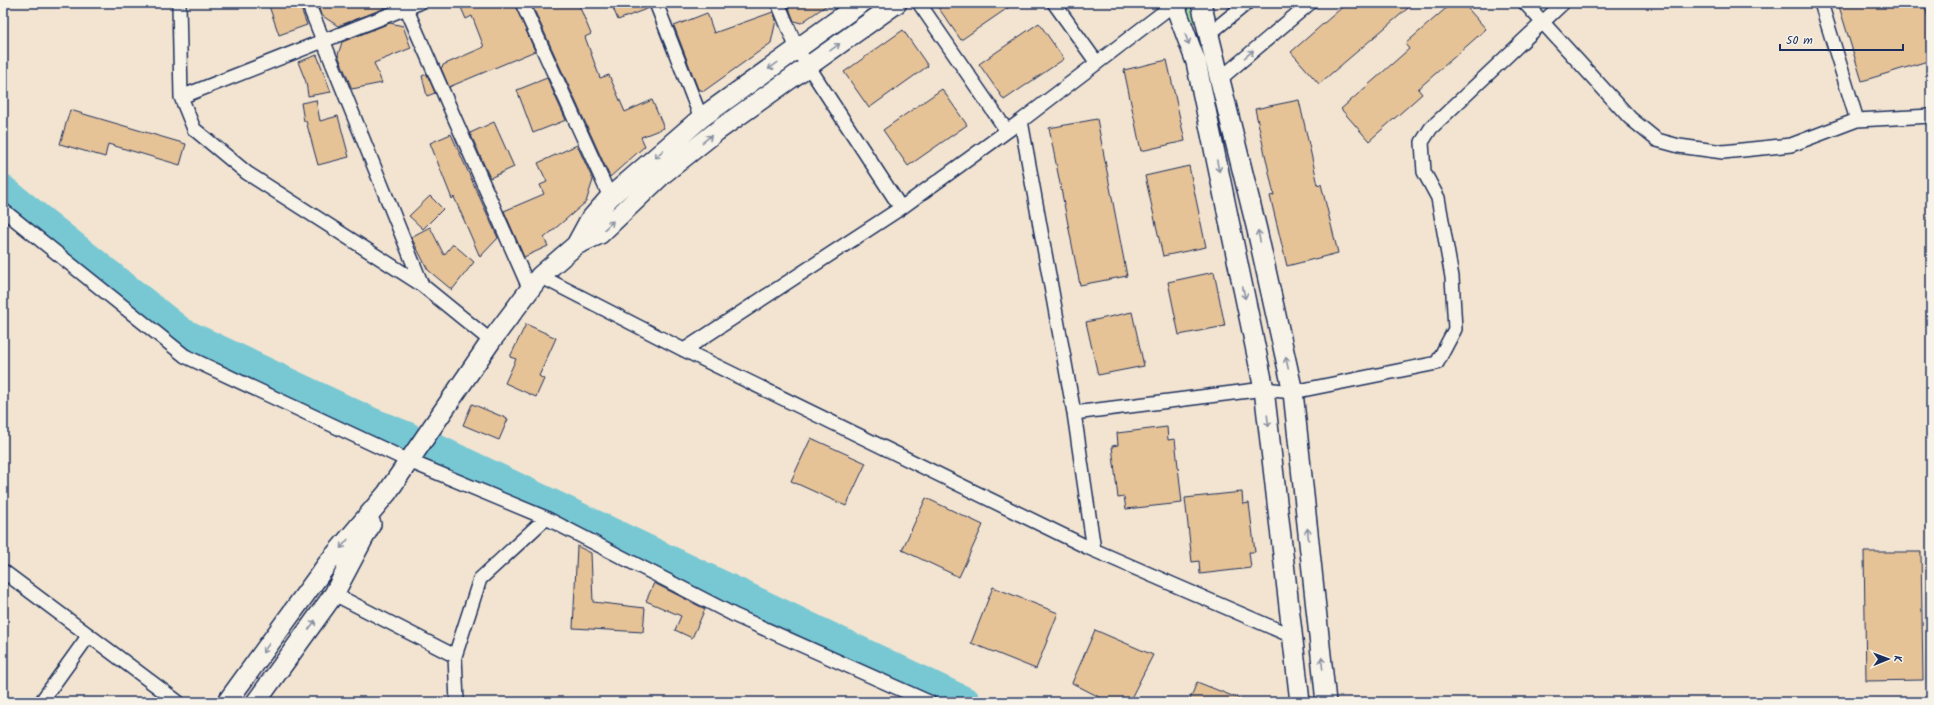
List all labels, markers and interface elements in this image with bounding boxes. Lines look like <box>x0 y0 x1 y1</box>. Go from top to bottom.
scale bar <box>1780 26 1903 52</box>
text: 50 m <box>1786 31 1813 50</box>
one-way arrow <box>1184 33 1192 45</box>
one-way arrow <box>830 43 841 51</box>
one-way arrow <box>1244 50 1255 59</box>
one-way arrow <box>767 62 778 70</box>
one-way arrow <box>702 135 713 144</box>
one-way arrow <box>653 150 664 159</box>
one-way arrow <box>1214 159 1222 172</box>
one-way arrow <box>604 220 614 230</box>
one-way arrow <box>1254 230 1262 243</box>
one-way arrow <box>1241 286 1249 299</box>
one-way arrow <box>1282 357 1290 370</box>
one-way arrow <box>1264 414 1272 427</box>
one-way arrow <box>1304 528 1312 541</box>
one-way arrow <box>339 539 348 550</box>
one-way arrow <box>308 620 316 631</box>
north arrow <box>1868 639 1908 679</box>
one-way arrow <box>262 643 270 654</box>
text: K <box>1888 655 1906 663</box>
one-way arrow <box>1318 657 1326 670</box>

